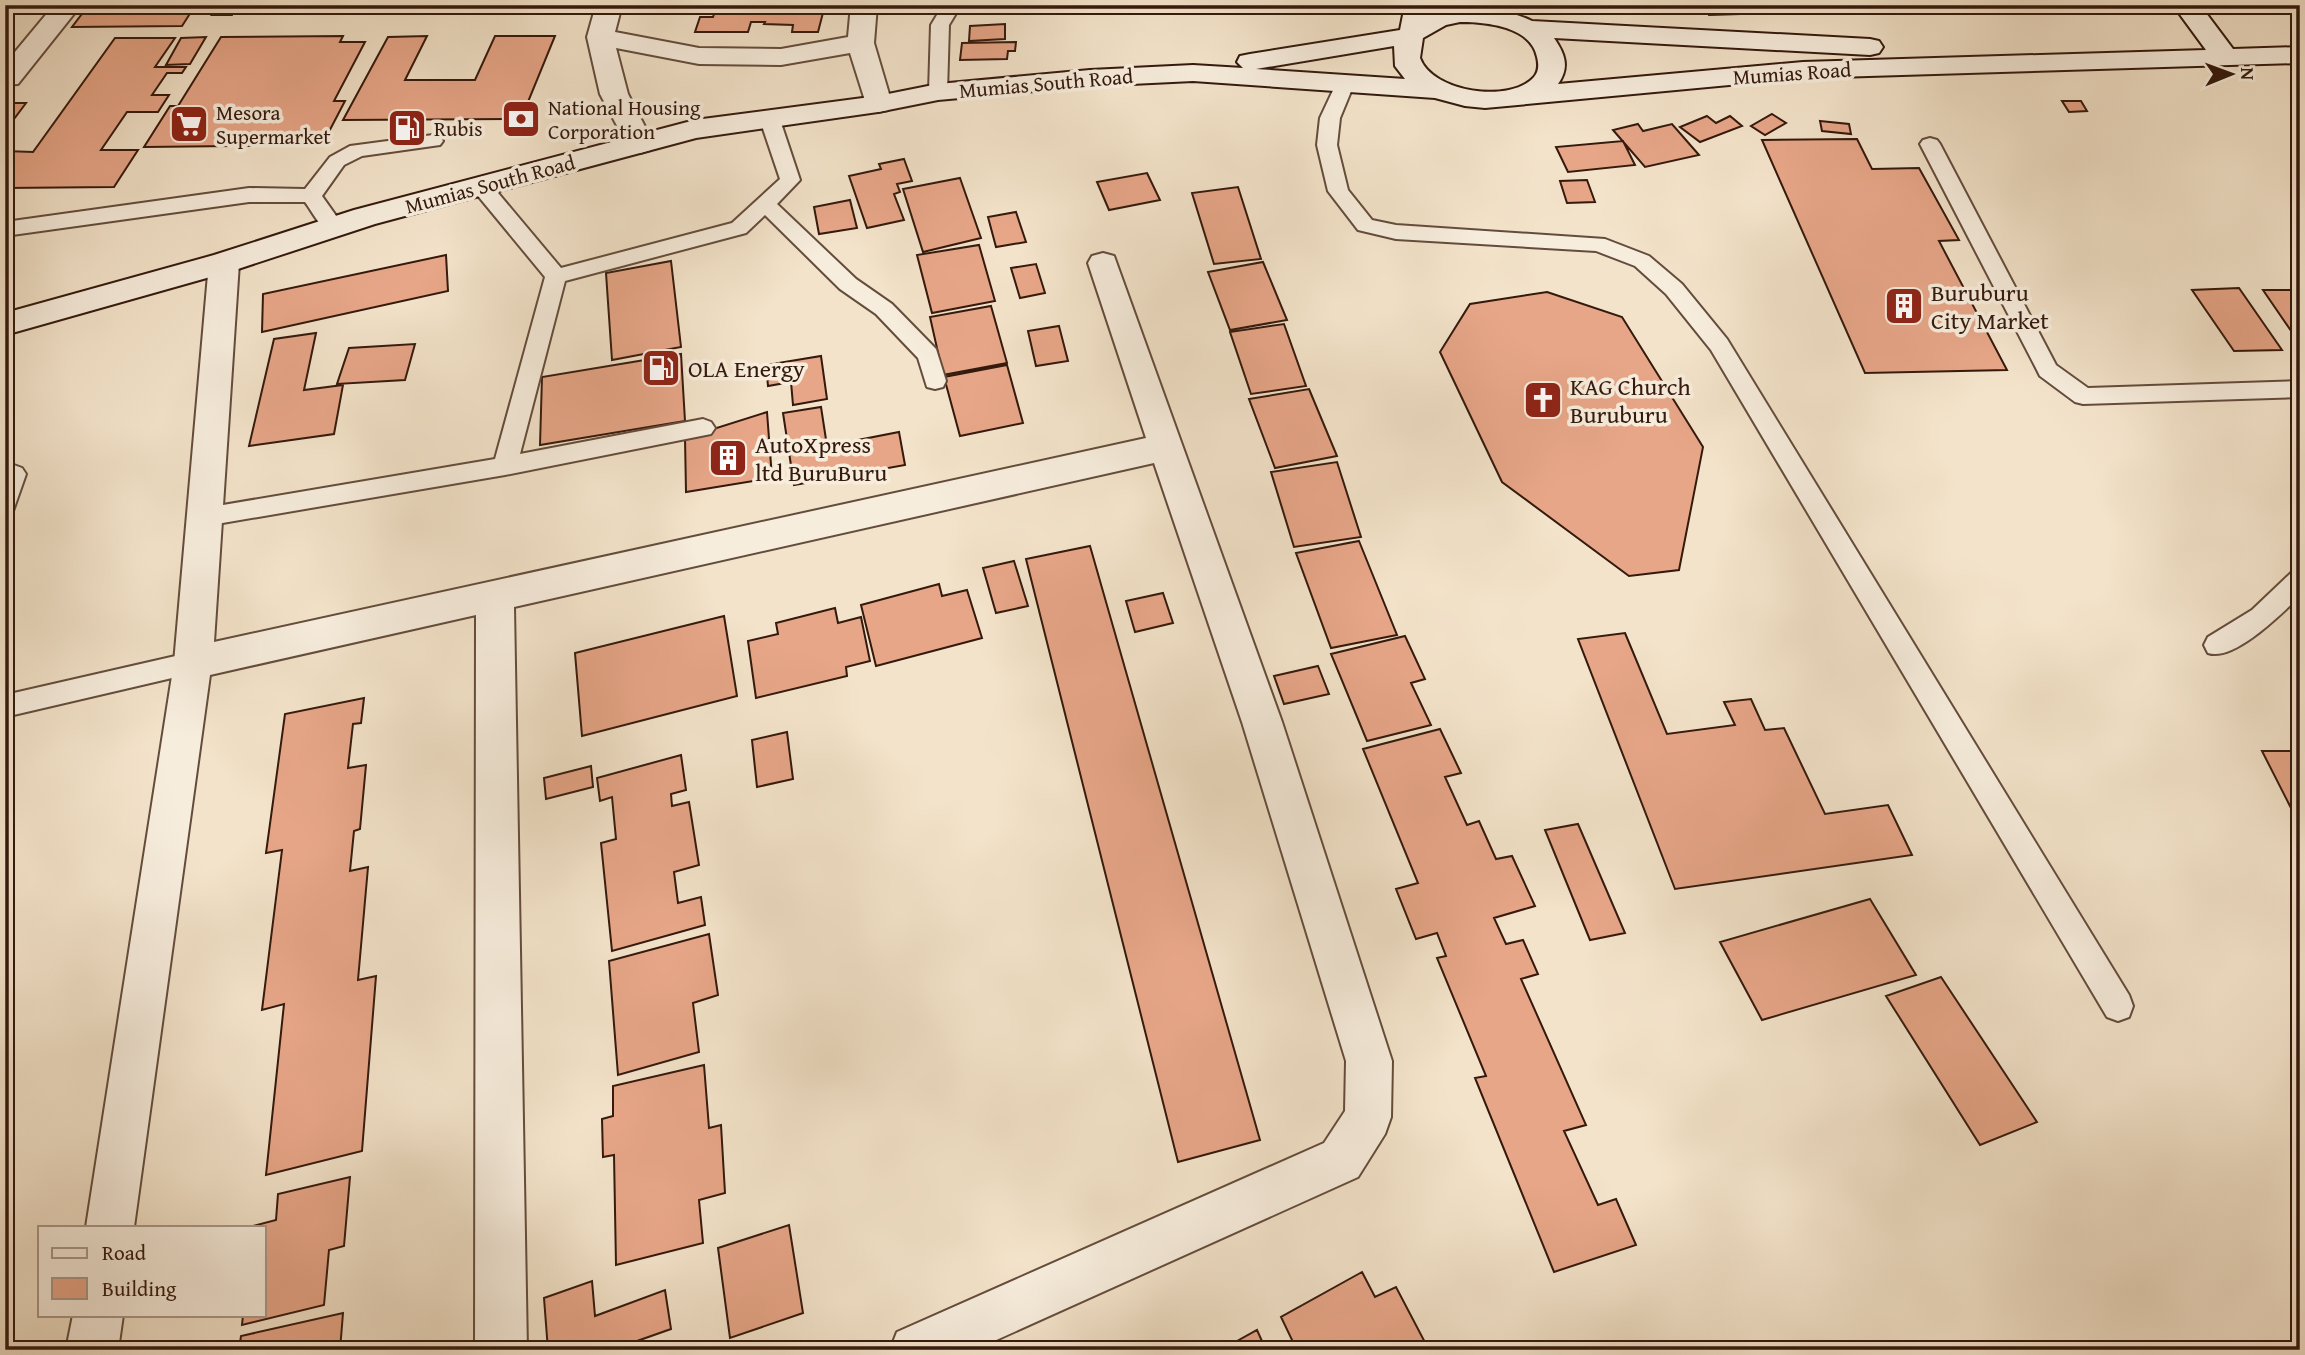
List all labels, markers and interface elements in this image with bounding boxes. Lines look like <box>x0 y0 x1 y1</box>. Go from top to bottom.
north arrow <box>2196 38 2266 108</box>
street label: Mumias Road <box>1732 53 1853 93</box>
street label: Mumias South Road <box>958 60 1135 106</box>
text: N <box>2234 67 2262 81</box>
place label: National Housing Corporation <box>548 92 701 147</box>
place label: Mesora Supermarket <box>216 97 331 152</box>
bank icon: National Housing Corporation <box>500 98 542 140</box>
supermarket icon: Mesora Supermarket <box>168 103 210 145</box>
fuel station icon: Rubis <box>386 107 428 149</box>
place label: Rubis <box>434 113 483 144</box>
street label: Mumias South Road <box>402 146 579 222</box>
place label: Buruburu City Market <box>1931 275 2049 338</box>
building icon: Buruburu City Market <box>1883 285 1925 327</box>
fuel station icon: OLA Energy <box>640 347 682 389</box>
place label: OLA Energy <box>688 351 805 386</box>
place label: KAG Church Buruburu <box>1570 369 1691 432</box>
church icon: KAG Church Buruburu <box>1522 379 1564 421</box>
place label: AutoXpress ltd BuruBuru <box>755 427 887 490</box>
building icon: AutoXpress ltd BuruBuru <box>707 437 749 479</box>
legend <box>38 1226 266 1316</box>
text: Road <box>102 1237 147 1268</box>
text: Building <box>102 1273 177 1304</box>

